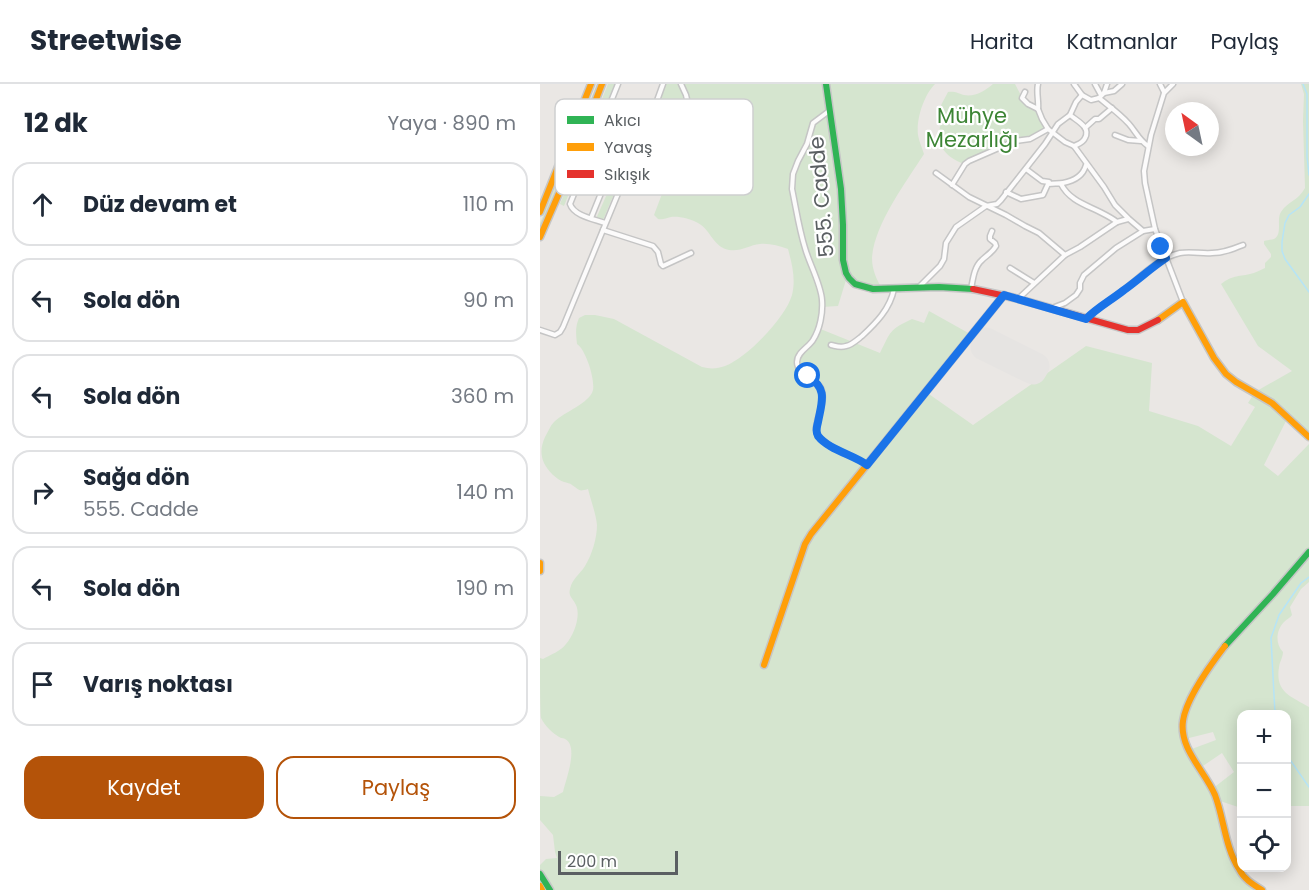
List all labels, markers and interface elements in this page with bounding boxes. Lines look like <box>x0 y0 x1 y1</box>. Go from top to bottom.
text: Streetwise <box>30 21 182 60</box>
text: Harita <box>970 27 1034 56</box>
text: Katmanlar <box>1067 27 1177 56</box>
text: Paylaş <box>1210 27 1279 56</box>
legend <box>555 99 753 195</box>
park label: Mühye Mezarlığı <box>926 101 1018 154</box>
north arrow <box>1165 102 1219 156</box>
text: 12 dk <box>24 105 88 141</box>
text: Yaya · 890 m <box>387 109 516 137</box>
text: Akıcı <box>604 109 641 132</box>
street label: 555. Cadde <box>801 135 841 259</box>
text: Yavaş <box>604 136 652 159</box>
text: Sıkışık <box>604 163 651 186</box>
icon: ahead <box>26 188 59 221</box>
text: Düz devam et <box>83 189 237 220</box>
text: 110 m <box>463 190 514 218</box>
route end <box>1147 233 1173 259</box>
icon: left <box>26 284 59 317</box>
text: Sola dön <box>83 285 180 316</box>
text: 90 m <box>463 286 514 314</box>
route start <box>794 362 820 388</box>
icon: left <box>26 380 59 413</box>
text: Sola dön <box>83 381 180 412</box>
text: 360 m <box>451 382 514 410</box>
text: Sağa dön <box>83 462 190 493</box>
icon: right <box>26 476 59 509</box>
text: 140 m <box>457 478 514 506</box>
text: 555. Cadde <box>83 495 199 523</box>
icon: left <box>26 572 59 605</box>
text: Sola dön <box>83 573 180 604</box>
text: 190 m <box>457 574 514 602</box>
icon: arrive <box>26 668 59 701</box>
text: Varış noktası <box>83 669 233 700</box>
map controls <box>1237 710 1291 872</box>
button: + <box>1237 710 1291 764</box>
button: Kaydet <box>24 756 264 819</box>
button: Paylaş <box>276 756 516 819</box>
button: − <box>1237 764 1291 818</box>
button: locate <box>1237 818 1291 872</box>
scale bar <box>558 848 678 876</box>
text: 200 m <box>567 850 617 873</box>

